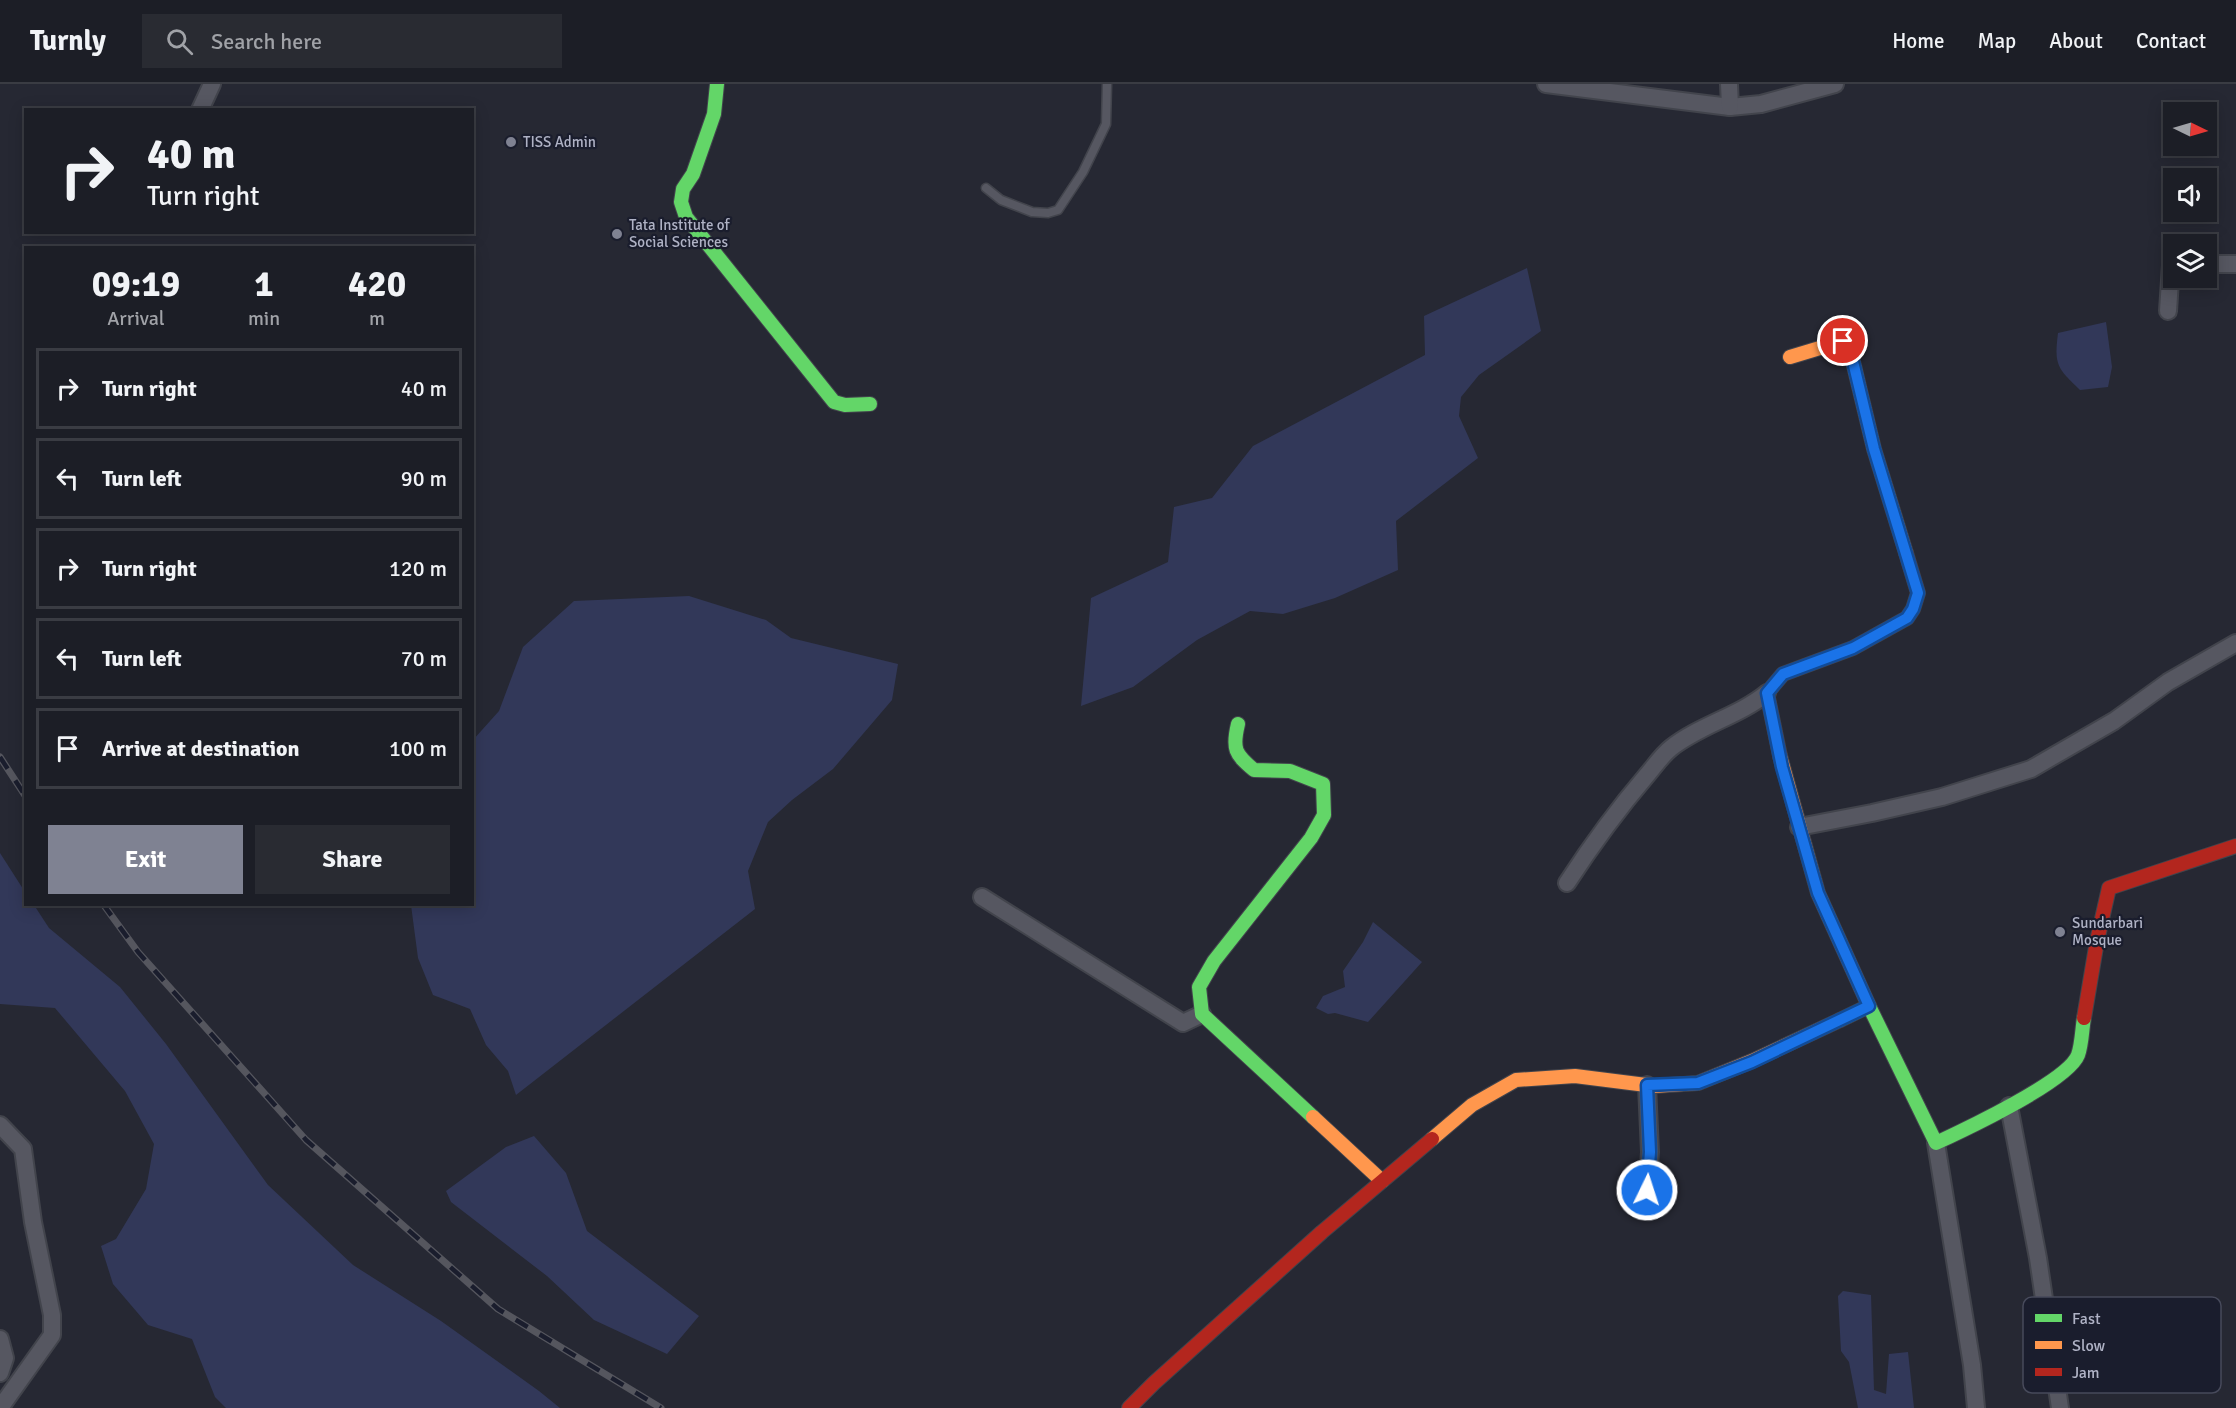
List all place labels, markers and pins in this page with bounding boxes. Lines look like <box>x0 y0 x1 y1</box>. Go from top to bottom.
place label: TISS Admin <box>523 133 596 151</box>
marker: TISS Admin <box>504 135 518 149</box>
place label: Tata Institute of Social Sciences <box>629 216 730 251</box>
marker: Tata Institute of Social Sciences <box>610 227 624 241</box>
pin <box>1817 315 1868 366</box>
place label: Sundarbari Mosque <box>2072 914 2143 949</box>
marker: Sundarbari Mosque <box>2053 925 2067 939</box>

